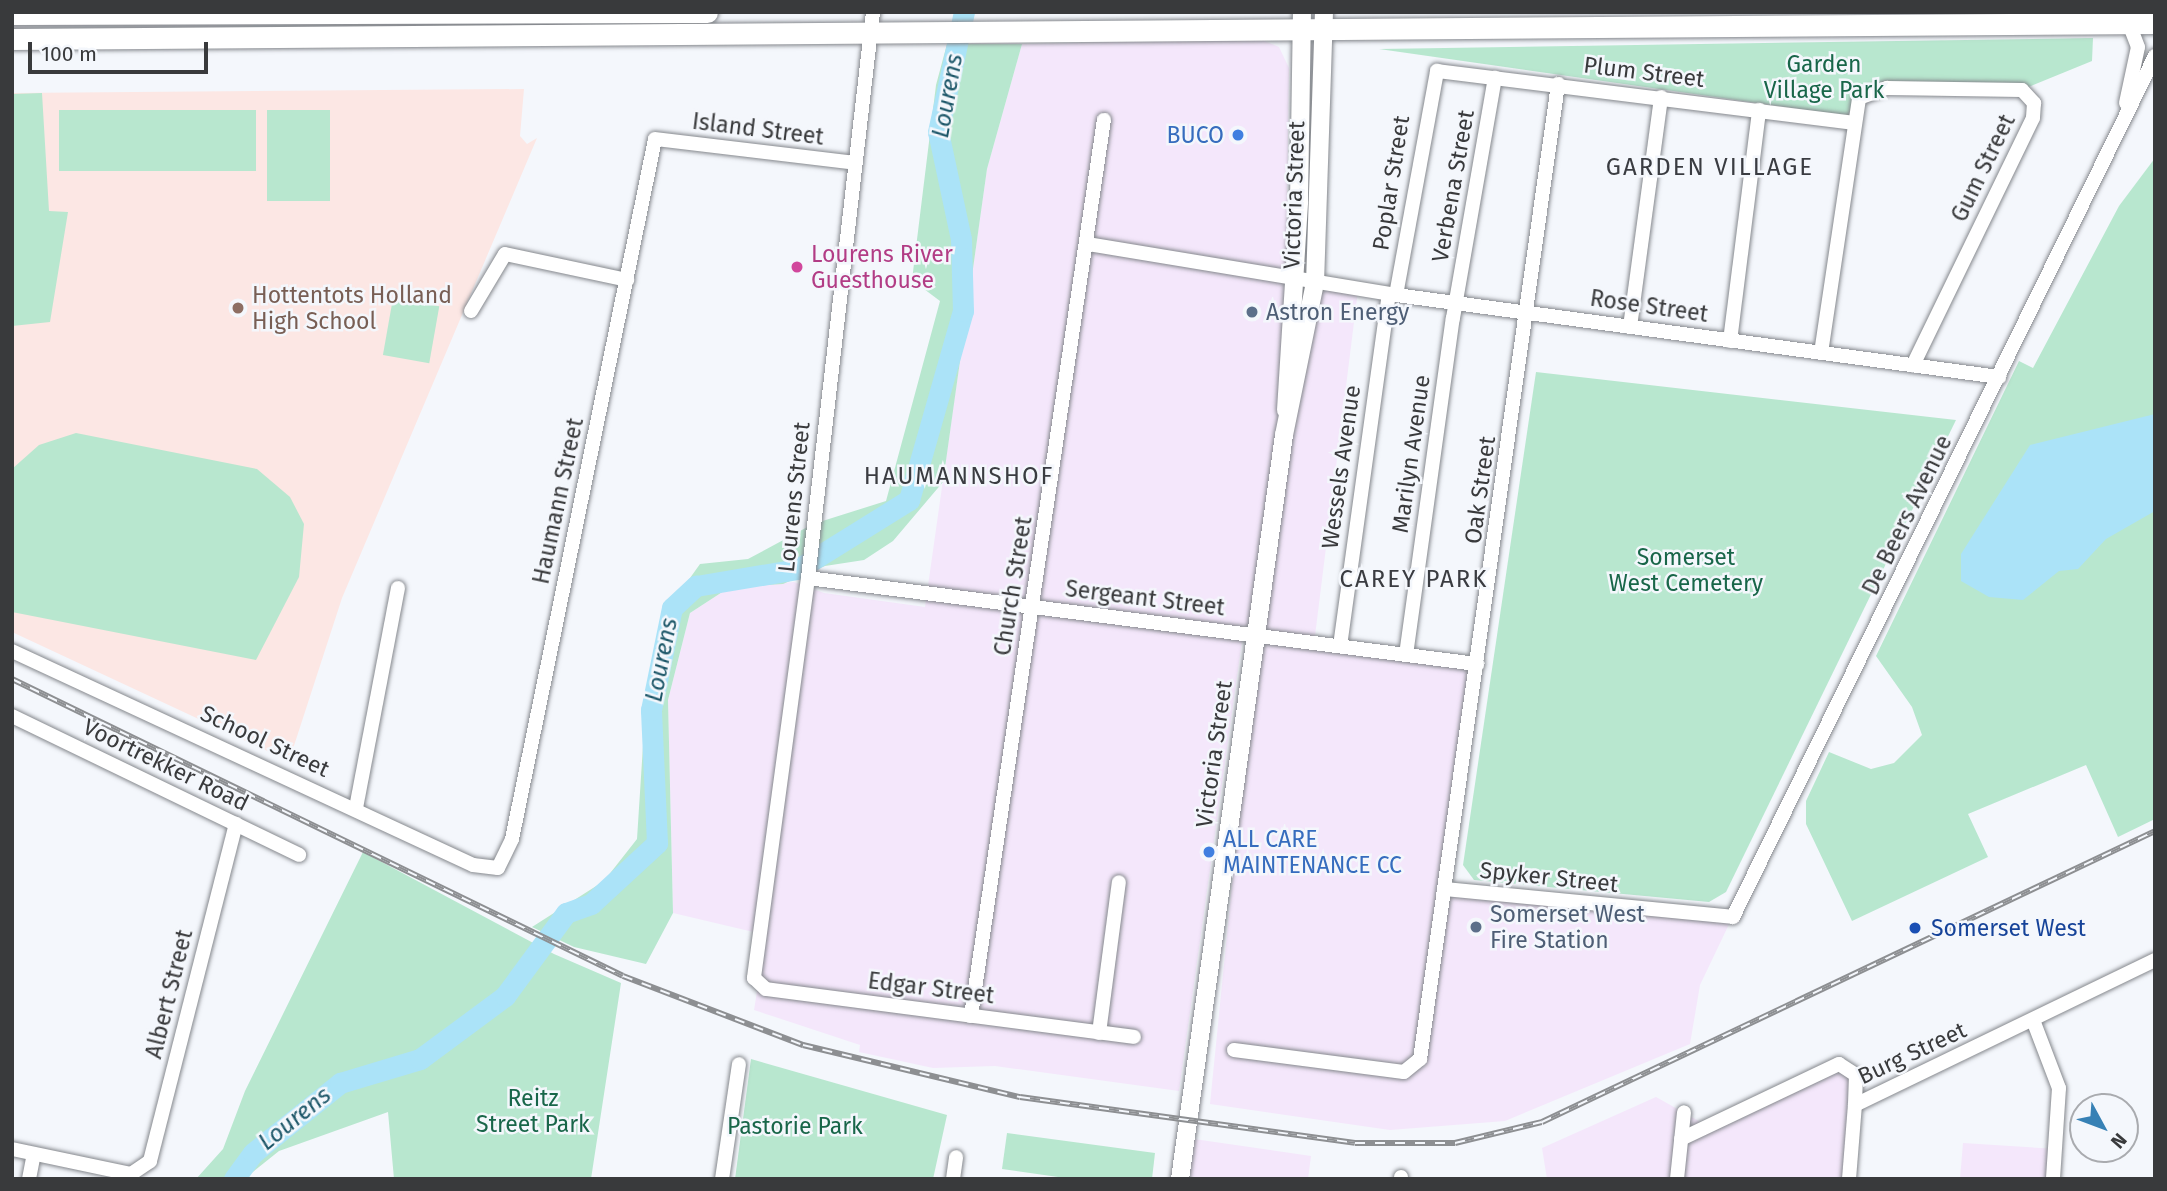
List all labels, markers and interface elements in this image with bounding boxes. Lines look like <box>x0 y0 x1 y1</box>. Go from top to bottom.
scale bar <box>32 28 212 72</box>
text: 100 m <box>41 41 97 67</box>
park label: Garden Village Park <box>1764 50 1884 104</box>
street label: Plum Street <box>1582 51 1706 93</box>
water label: Lourens <box>926 52 970 140</box>
street label: Island Street <box>691 107 825 151</box>
street label: Verbena Street <box>1426 108 1480 264</box>
street label: Gum Street <box>1945 110 2021 226</box>
street label: Poplar Street <box>1367 114 1415 252</box>
place label: BUCO <box>1166 121 1224 149</box>
street label: Victoria Street <box>1278 121 1310 269</box>
marker: BUCO <box>1230 127 1246 143</box>
district label: GARDEN VILLAGE <box>1608 154 1812 182</box>
place label: Lourens River Guesthouse <box>811 240 953 294</box>
marker: Lourens River Guesthouse <box>789 259 805 275</box>
place label: Hottentots Holland High School <box>252 281 452 335</box>
street label: Rose Street <box>1588 284 1710 328</box>
place label: Astron Energy <box>1266 298 1409 326</box>
marker: Hottentots Holland High School <box>230 300 246 316</box>
marker: Astron Energy <box>1244 304 1260 320</box>
street label: Marilyn Avenue <box>1386 373 1436 535</box>
street label: Wessels Avenue <box>1316 383 1366 551</box>
street label: Haumann Street <box>527 415 589 587</box>
street label: Lourens Street <box>772 420 816 574</box>
street label: De Beers Avenue <box>1856 431 1958 599</box>
street label: Oak Street <box>1459 434 1501 546</box>
district label: HAUMANNSHOF <box>865 463 1053 491</box>
street label: Church Street <box>988 514 1038 658</box>
park label: Somerset West Cemetery <box>1609 543 1763 597</box>
district label: CAREY PARK <box>1341 566 1487 594</box>
street label: Sergeant Street <box>1064 575 1226 621</box>
water label: Lourens <box>640 616 684 704</box>
street label: Victoria Street <box>1190 679 1238 829</box>
street label: School Street <box>196 699 334 783</box>
street label: Voortrekker Road <box>79 713 253 817</box>
place label: ALL CARE MAINTENANCE CC <box>1223 825 1402 879</box>
marker: ALL CARE MAINTENANCE CC <box>1201 844 1217 860</box>
street label: Spyker Street <box>1478 856 1620 898</box>
place label: Somerset West Fire Station <box>1490 900 1645 954</box>
place label: Somerset West <box>1931 914 2086 942</box>
marker: Somerset West <box>1905 918 1925 938</box>
marker: Somerset West Fire Station <box>1468 919 1484 935</box>
street label: Albert Street <box>140 927 198 1061</box>
street label: Edgar Street <box>866 967 996 1009</box>
street label: Burg Street <box>1853 1016 1971 1090</box>
water label: Lourens <box>253 1081 337 1157</box>
park label: Reitz Street Park <box>476 1084 590 1138</box>
north arrow <box>2069 1093 2139 1163</box>
park label: Pastorie Park <box>727 1112 863 1140</box>
text: N <box>2106 1128 2132 1153</box>

